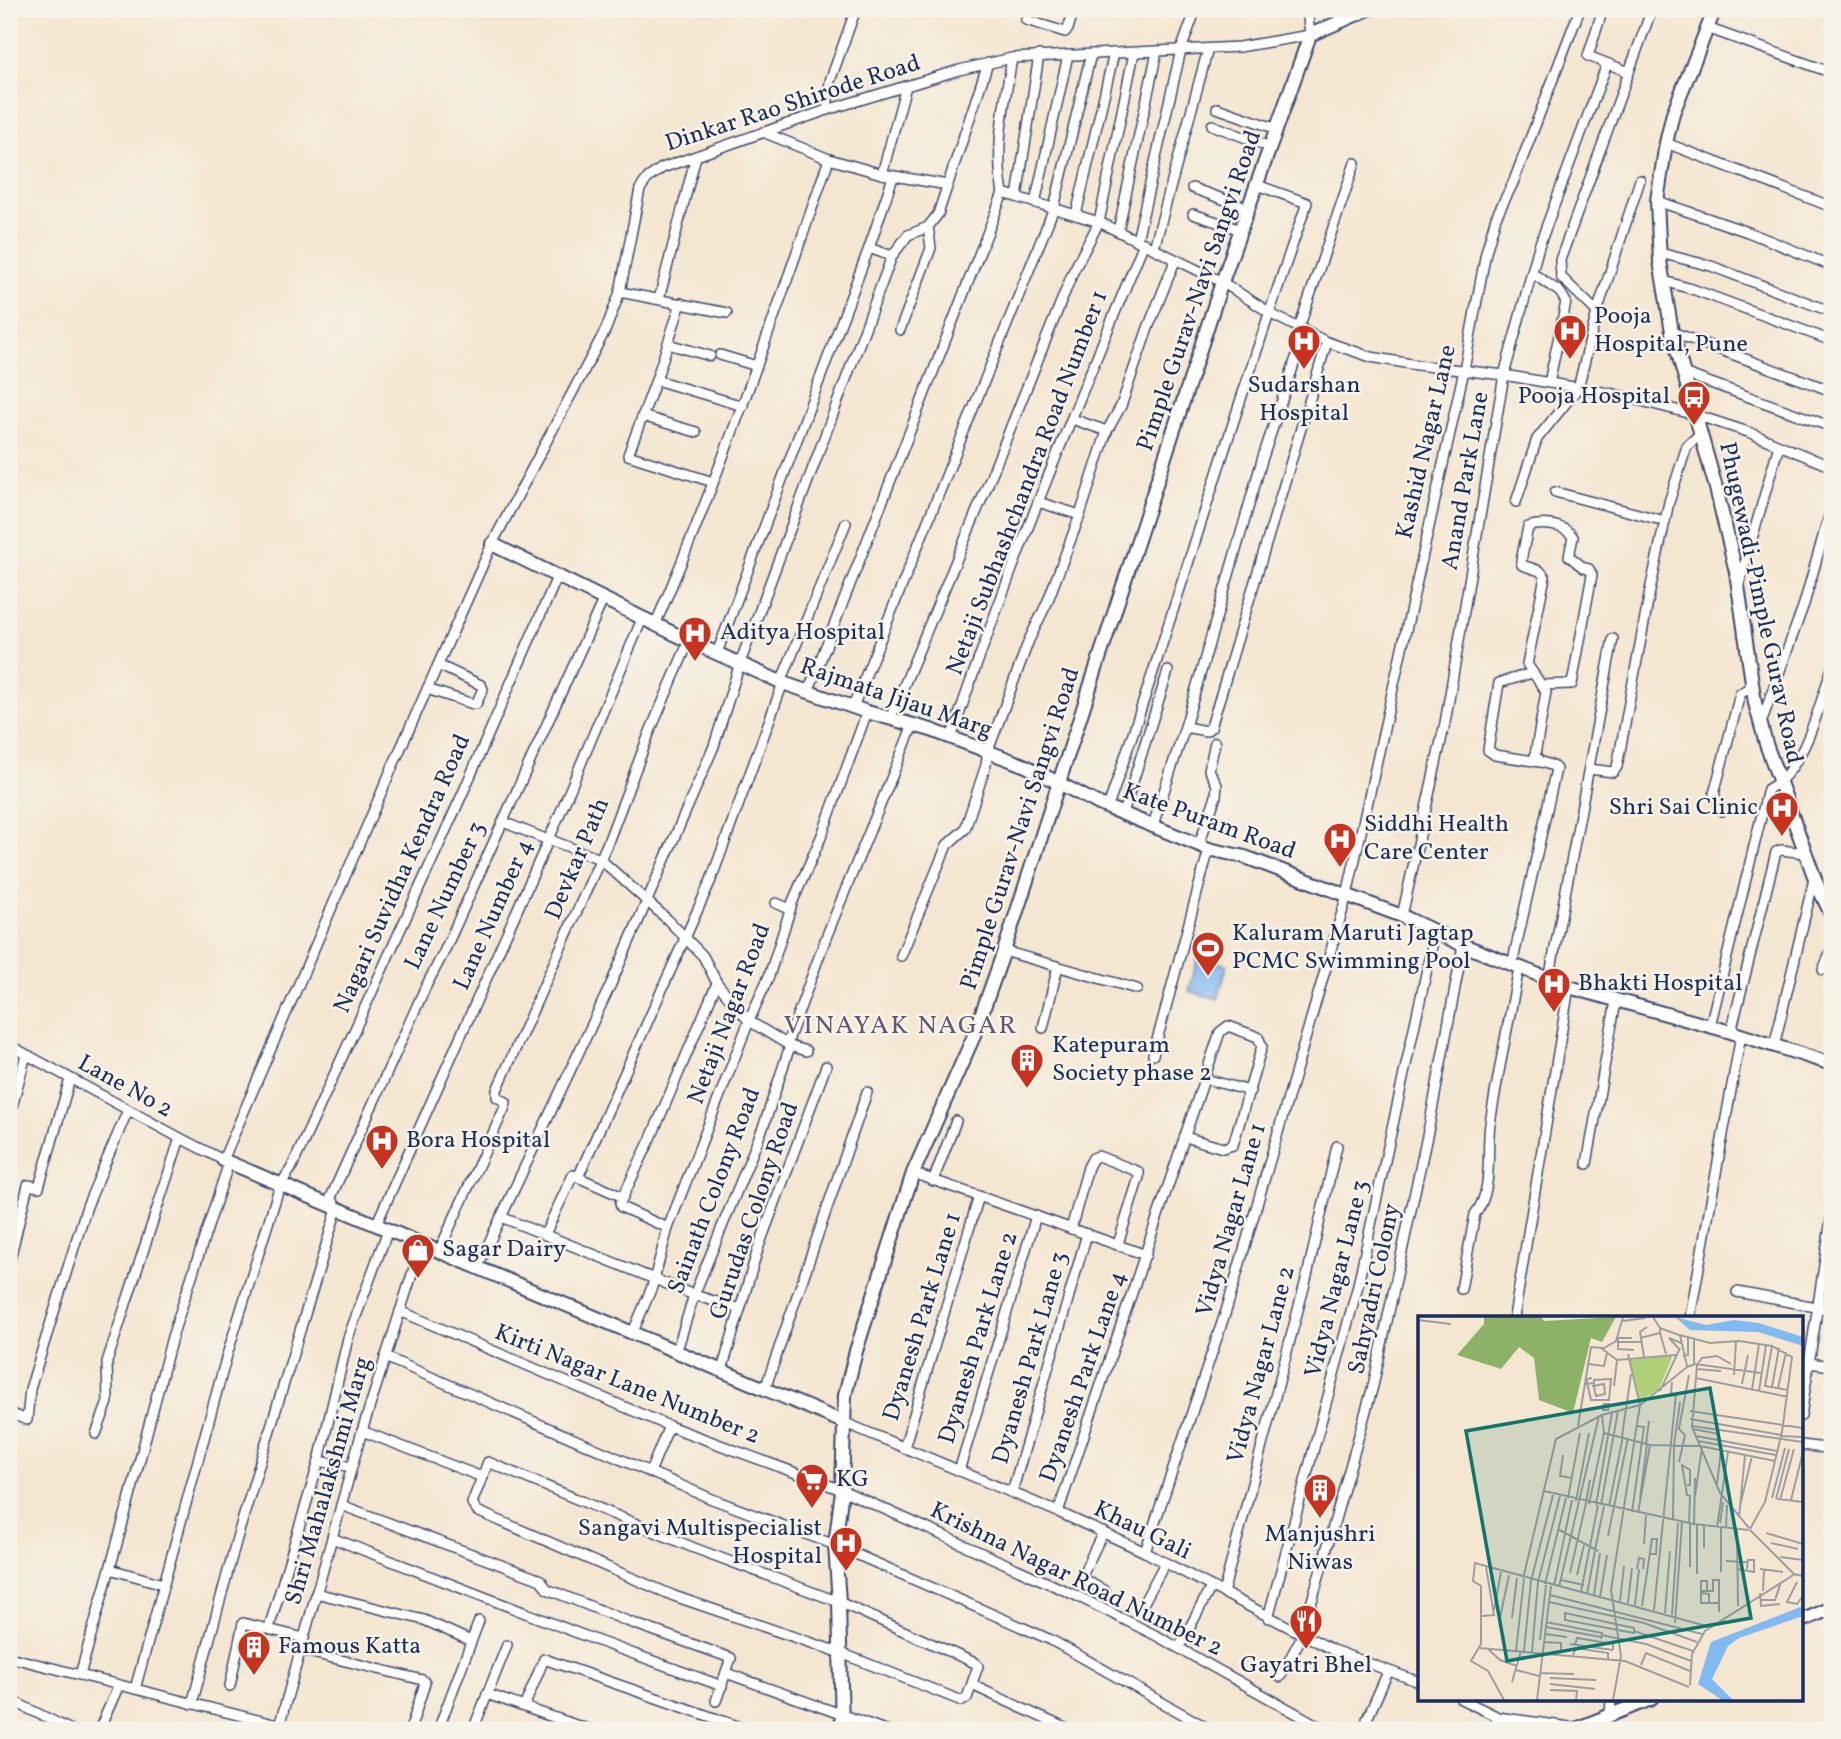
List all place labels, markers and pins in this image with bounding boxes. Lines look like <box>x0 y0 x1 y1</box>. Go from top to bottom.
place label: Pooja Hospital, Pune <box>1594 300 1748 362</box>
hospital icon: Pooja Hospital, Pune <box>1551 312 1589 361</box>
hospital icon: Sudarshan Hospital <box>1285 322 1323 371</box>
place label: Sudarshan Hospital <box>1247 369 1361 431</box>
bus stop icon: Pooja Hospital <box>1675 378 1713 427</box>
place label: Pooja Hospital <box>1518 380 1670 414</box>
hospital icon: Aditya Hospital <box>676 614 714 663</box>
place label: Aditya Hospital <box>720 616 885 650</box>
hospital icon: Shri Sai Clinic <box>1763 789 1801 838</box>
place label: Shri Sai Clinic <box>1609 791 1758 825</box>
place label: Siddhi Health Care Center <box>1364 808 1509 870</box>
hospital icon: Siddhi Health Care Center <box>1321 820 1359 869</box>
place label: Kaluram Maruti Jagtap PCMC Swimming Pool <box>1232 917 1474 979</box>
sports icon: Kaluram Maruti Jagtap PCMC Swimming Pool <box>1189 929 1227 978</box>
hospital icon: Bhakti Hospital <box>1535 965 1573 1014</box>
place label: Bhakti Hospital <box>1578 967 1742 1001</box>
place label: Katepuram Society phase 2 <box>1052 1029 1212 1091</box>
building icon: Katepuram Society phase 2 <box>1008 1041 1046 1090</box>
hospital icon: Bora Hospital <box>363 1122 401 1171</box>
place label: Bora Hospital <box>406 1124 550 1158</box>
shop icon: Sagar Dairy <box>399 1231 437 1280</box>
place label: Sagar Dairy <box>442 1233 566 1267</box>
supermarket icon: KG <box>793 1461 831 1510</box>
place label: KG <box>836 1463 869 1497</box>
building icon: Manjushri Niwas <box>1301 1471 1339 1520</box>
place label: Sangavi Multispecialist Hospital <box>578 1512 822 1574</box>
place label: Manjushri Niwas <box>1265 1518 1375 1580</box>
hospital icon: Sangavi Multispecialist Hospital <box>827 1524 865 1573</box>
restaurant icon: Gayatri Bhel <box>1287 1602 1325 1651</box>
building icon: Famous Katta <box>235 1628 273 1677</box>
place label: Famous Katta <box>278 1630 421 1664</box>
place label: Gayatri Bhel <box>1240 1649 1372 1683</box>

